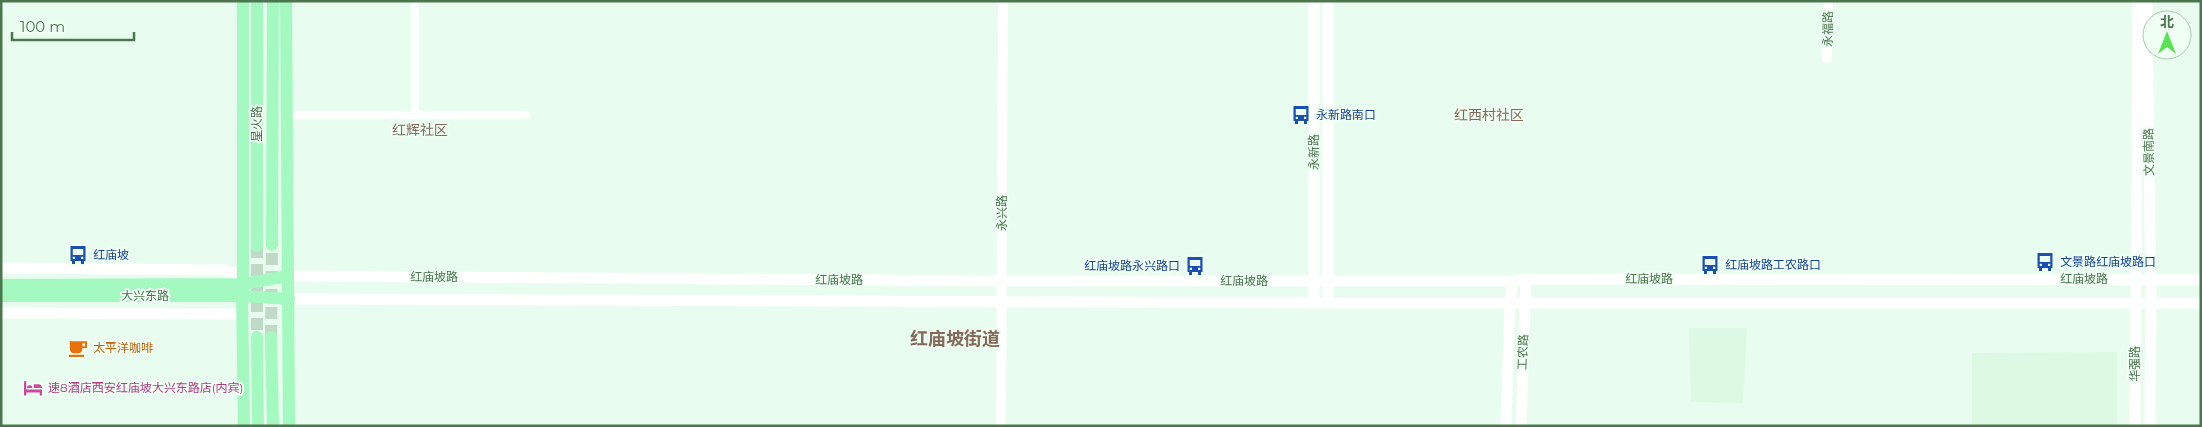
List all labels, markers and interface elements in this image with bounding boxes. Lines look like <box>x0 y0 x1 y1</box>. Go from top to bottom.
scale bar <box>12 10 135 42</box>
north arrow <box>2142 10 2192 60</box>
street label: 永福路 <box>1820 11 1835 47</box>
text: 北 <box>2160 13 2174 31</box>
text: 100 m <box>20 17 65 36</box>
bus stop icon: 永新路南口 <box>1290 104 1312 126</box>
street label: 星火路 <box>249 106 264 142</box>
district label: 红西村社区 <box>1454 106 1524 124</box>
place label: 永新路南口 <box>1316 107 1376 122</box>
district label: 红辉社区 <box>392 121 448 139</box>
street label: 文景南路 <box>2141 128 2156 176</box>
street label: 永新路 <box>1306 134 1321 170</box>
street label: 永兴路 <box>994 195 1009 231</box>
bus stop icon: 红庙坡 <box>67 244 89 266</box>
place label: 红庙坡 <box>93 247 129 262</box>
bus stop icon: 文景路红庙坡路口 <box>2034 251 2056 273</box>
bus stop icon: 红庙坡路工农路口 <box>1699 254 1721 276</box>
place label: 文景路红庙坡路口 <box>2060 254 2156 269</box>
bus stop icon: 红庙坡路永兴路口 <box>1184 255 1206 277</box>
place label: 红庙坡路工农路口 <box>1725 257 1821 272</box>
place label: 红庙坡路永兴路口 <box>1084 258 1180 273</box>
street label: 红庙坡路 <box>410 269 458 284</box>
street label: 红庙坡路 <box>1625 271 1673 286</box>
street label: 红庙坡路 <box>2060 271 2108 286</box>
street label: 红庙坡路 <box>815 272 863 287</box>
street label: 红庙坡路 <box>1220 273 1268 288</box>
street label: 大兴东路 <box>121 288 169 303</box>
district label: 红庙坡街道 <box>910 328 1000 350</box>
street label: 工农路 <box>1514 334 1531 370</box>
cafe icon: 太平洋咖啡 <box>67 337 89 359</box>
place label: 太平洋咖啡 <box>93 340 153 355</box>
street label: 华强路 <box>2127 346 2142 382</box>
hotel icon: 速8酒店西安红庙坡大兴东路店(内宾) <box>22 377 44 399</box>
place label: 速8酒店西安红庙坡大兴东路店(内宾) <box>48 380 244 395</box>

